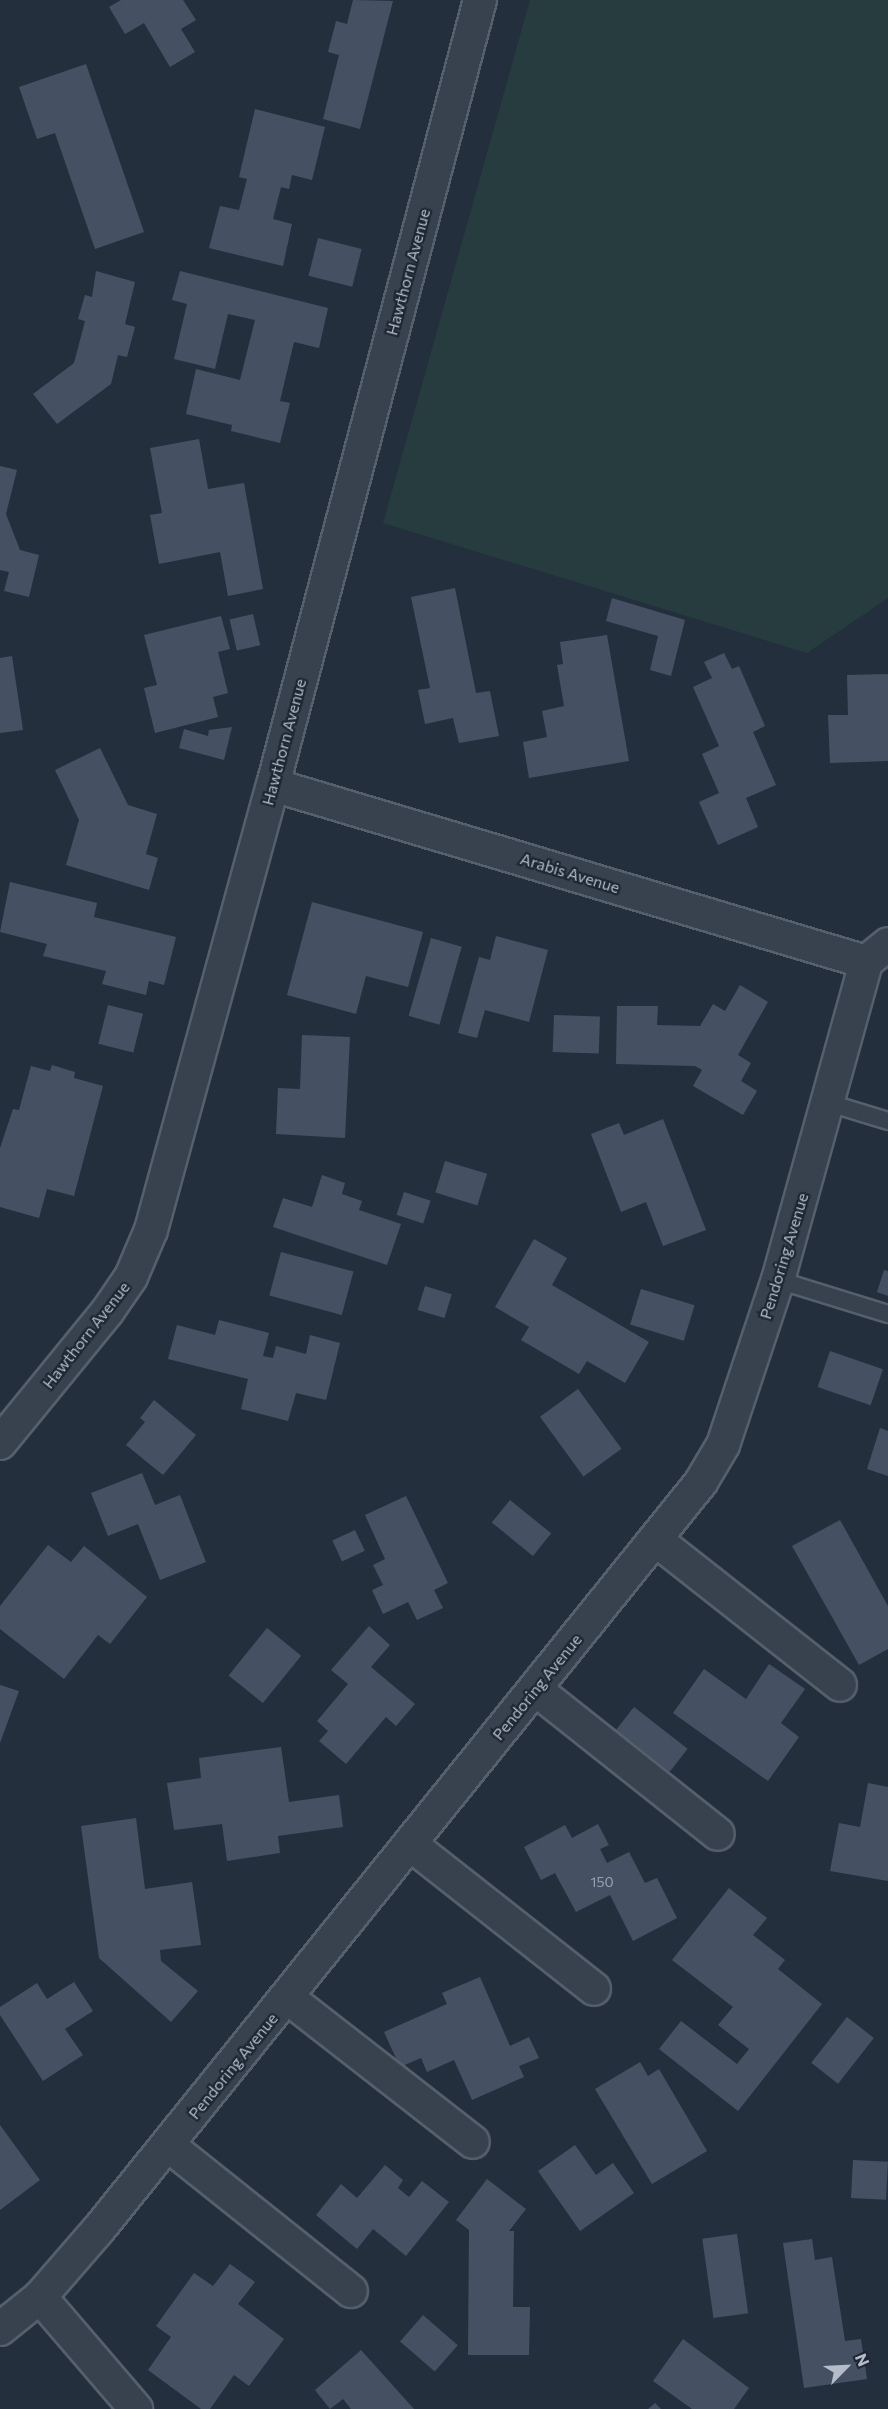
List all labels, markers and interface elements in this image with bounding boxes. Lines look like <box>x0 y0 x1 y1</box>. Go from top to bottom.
street label: Hawthorn Avenue <box>382 207 434 337</box>
street label: Hawthorn Avenue <box>258 677 310 807</box>
street label: Arabis Avenue <box>518 849 622 897</box>
street label: Pendoring Avenue <box>756 1191 812 1321</box>
street label: Hawthorn Avenue <box>38 1278 134 1392</box>
street label: Pendoring Avenue <box>488 1630 586 1744</box>
house number: 150 <box>590 1874 614 1890</box>
street label: Pendoring Avenue <box>184 2009 282 2123</box>
north arrow <box>816 2337 876 2397</box>
text: N <box>852 2350 874 2369</box>

